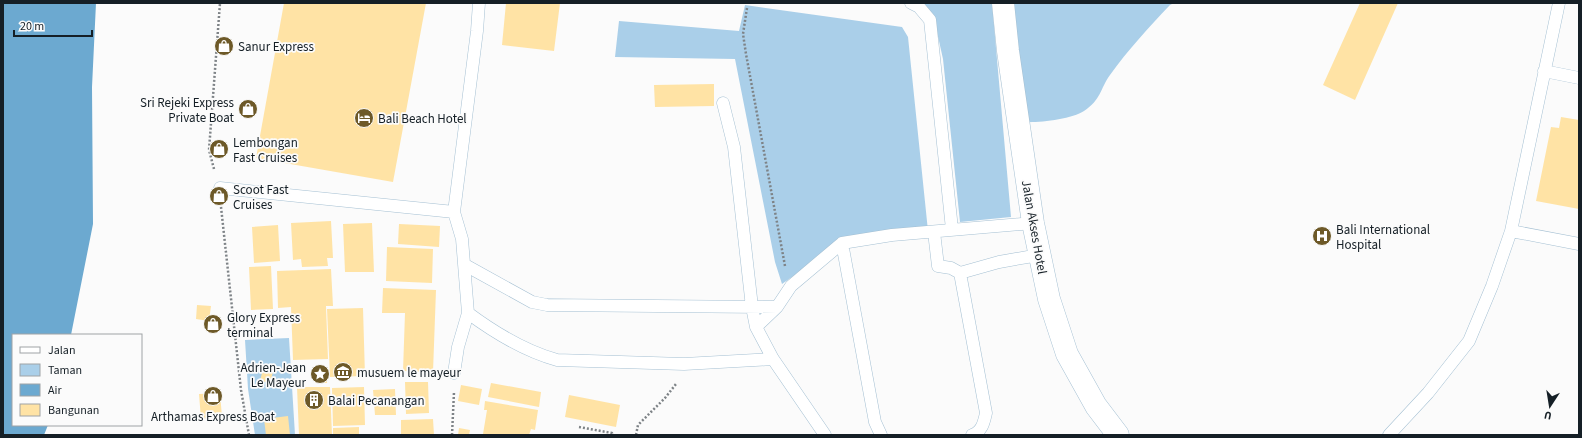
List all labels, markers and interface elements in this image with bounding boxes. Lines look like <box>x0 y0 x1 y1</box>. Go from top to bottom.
scale bar <box>14 12 92 38</box>
text: 20 m <box>20 18 44 35</box>
shop icon: Sanur Express <box>213 35 235 57</box>
place label: Sanur Express <box>238 38 315 56</box>
place label: Sri Rejeki Express Private Boat <box>140 94 235 127</box>
shop icon: Sri Rejeki Express Private Boat <box>237 98 259 120</box>
hotel icon: Bali Beach Hotel <box>353 107 375 129</box>
place label: Bali Beach Hotel <box>378 110 467 128</box>
place label: Lembongan Fast Cruises <box>233 134 298 167</box>
shop icon: Lembongan Fast Cruises <box>208 138 230 160</box>
street label: Jalan Akses Hotel <box>1017 179 1051 276</box>
place label: Scoot Fast Cruises <box>233 181 289 214</box>
shop icon: Scoot Fast Cruises <box>208 185 230 207</box>
place label: Bali International Hospital <box>1336 221 1430 254</box>
hospital icon: Bali International Hospital <box>1311 225 1333 247</box>
place label: Glory Express terminal <box>227 309 301 342</box>
shop icon: Glory Express terminal <box>202 313 224 335</box>
legend <box>12 334 142 426</box>
text: Jalan <box>48 342 75 359</box>
place label: Adrien-Jean Le Mayeur <box>241 359 306 392</box>
museum icon: musuem le mayeur <box>332 361 354 383</box>
text: Taman <box>48 362 82 379</box>
place icon: Adrien-Jean Le Mayeur <box>309 363 331 385</box>
place label: musuem le mayeur <box>357 364 461 382</box>
text: Air <box>48 382 62 399</box>
shop icon: Arthamas Express Boat <box>202 385 224 407</box>
north arrow <box>1530 386 1570 426</box>
building icon: Balai Pecanangan <box>303 389 325 411</box>
place label: Balai Pecanangan <box>328 392 425 410</box>
text: Bangunan <box>48 402 99 419</box>
text: U <box>1543 407 1553 423</box>
place label: Arthamas Express Boat <box>151 408 276 426</box>

